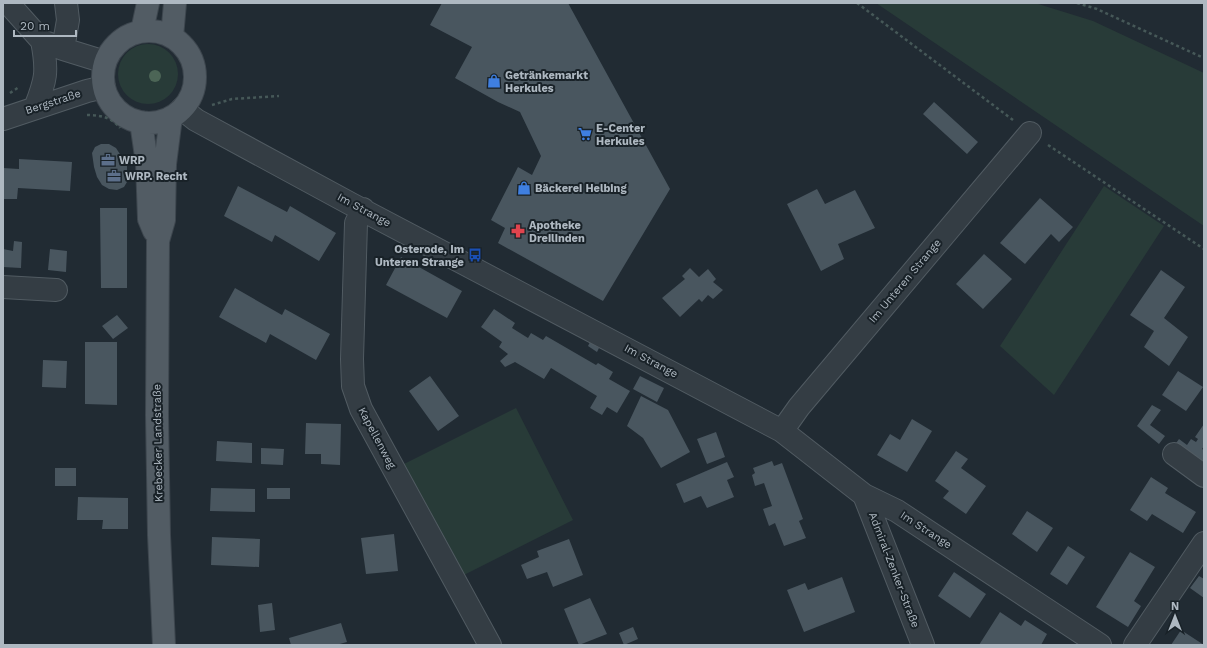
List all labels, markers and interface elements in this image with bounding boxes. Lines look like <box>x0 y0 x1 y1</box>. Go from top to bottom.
scale bar <box>14 12 76 38</box>
text: 20 m <box>20 19 50 33</box>
place label: Getränkemarkt Herkules <box>505 69 588 95</box>
shop icon: Getränkemarkt Herkules <box>486 73 502 89</box>
street label: Bergstraße <box>24 87 82 117</box>
place label: E-Center Herkules <box>596 122 645 148</box>
supermarket icon: E-Center Herkules <box>577 126 593 142</box>
office icon: WRP <box>100 152 116 168</box>
place label: WRP <box>119 154 145 167</box>
office icon: WRP. Recht <box>106 168 122 184</box>
place label: WRP. Recht <box>125 170 188 183</box>
shop icon: Bäckerei Helbing <box>516 180 532 196</box>
place label: Bäckerei Helbing <box>535 182 627 195</box>
street label: Im Strange <box>335 190 393 230</box>
place label: Apotheke Dreilinden <box>529 219 585 245</box>
pharmacy icon: Apotheke Dreilinden <box>510 223 526 239</box>
street label: Im Unteren Strange <box>866 236 944 326</box>
place label: Osterode, Im Unteren Strange <box>375 243 464 269</box>
bus stop icon: Osterode, Im Unteren Strange <box>467 247 483 263</box>
street label: Im Strange <box>622 341 680 381</box>
street label: Krebecker Landstraße <box>150 384 166 502</box>
street label: Kapellenweg <box>355 405 399 471</box>
street label: Im Strange <box>898 509 954 551</box>
street label: Admiral-Zenker-Straße <box>866 510 922 630</box>
north arrow <box>1155 596 1195 636</box>
text: N <box>1171 600 1179 613</box>

